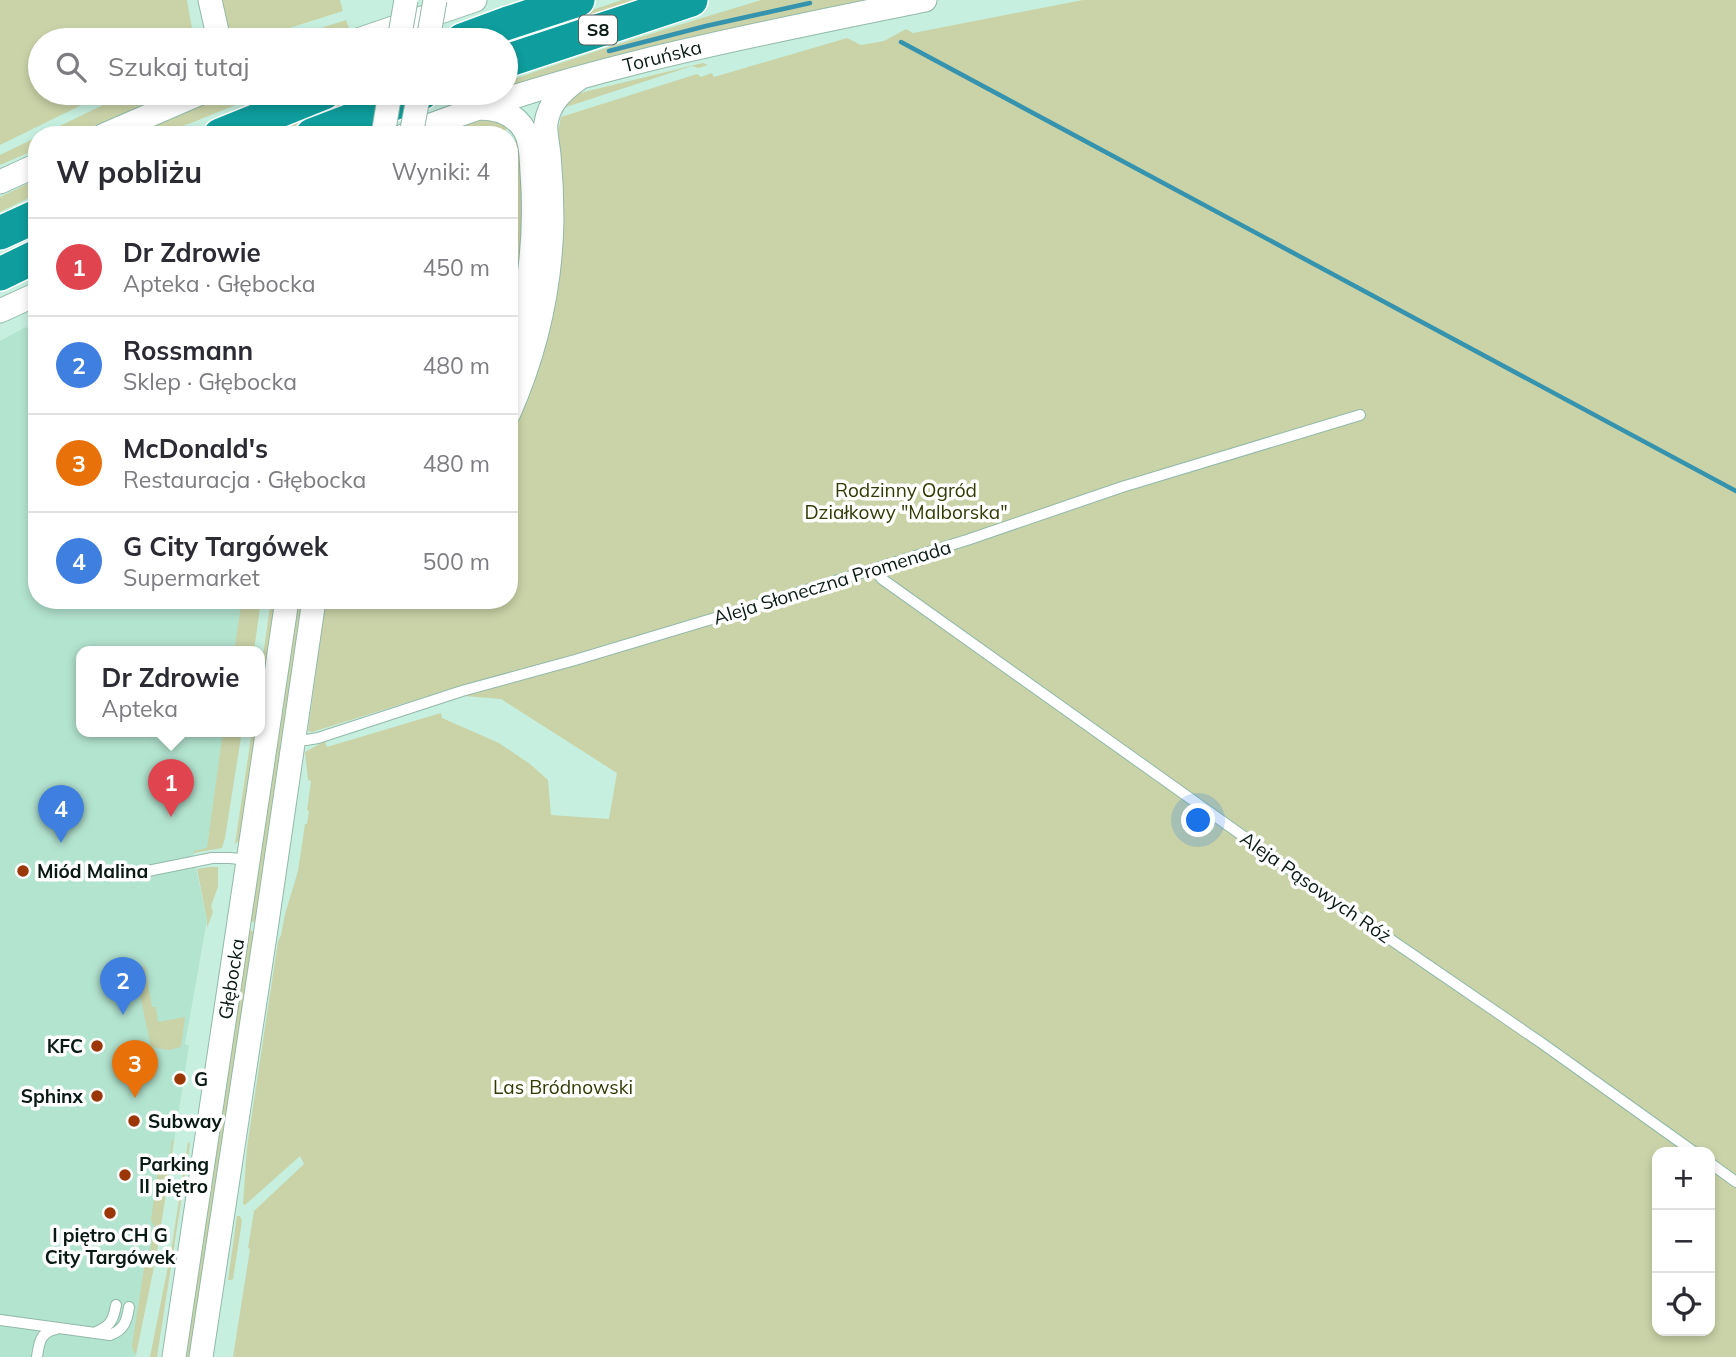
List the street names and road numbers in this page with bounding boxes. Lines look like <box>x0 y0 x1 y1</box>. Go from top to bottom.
road number: S8 <box>579 15 617 44</box>
street label: Toruńska <box>620 35 704 77</box>
street label: Aleja Słoneczna Promenada <box>710 534 954 630</box>
street label: Aleja Pąsowych Róż <box>1236 826 1396 948</box>
street label: Głębocka <box>213 937 249 1021</box>

